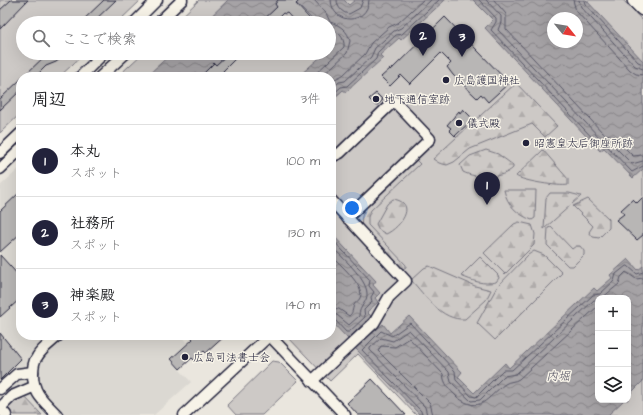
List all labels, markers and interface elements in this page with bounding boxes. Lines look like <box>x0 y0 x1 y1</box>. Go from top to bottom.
north arrow <box>547 12 583 48</box>
search box <box>16 16 336 60</box>
pin: 2 <box>410 23 436 56</box>
pin: 3 <box>449 24 475 57</box>
icon: search <box>30 27 52 49</box>
text: ここで検索 <box>62 29 137 50</box>
place label: 広島護国神社 <box>454 73 520 88</box>
marker: 広島護国神社 <box>441 75 451 85</box>
text: 周辺 <box>32 88 66 112</box>
text: 3件 <box>300 90 320 108</box>
place label: 地下通信室跡 <box>384 92 450 107</box>
marker: 地下通信室跡 <box>371 94 381 104</box>
place label: 儀式殿 <box>467 116 500 131</box>
marker: 儀式殿 <box>454 118 464 128</box>
place label: 昭憲皇太后御座所跡 <box>534 136 633 151</box>
marker: 昭憲皇太后御座所跡 <box>521 138 531 148</box>
text: 本丸 <box>70 141 100 162</box>
text: 1 <box>44 152 46 170</box>
text: 100 m <box>287 152 320 170</box>
text: スポット <box>70 164 122 182</box>
pin: 1 <box>474 172 500 205</box>
your location <box>342 198 362 218</box>
text: 社務所 <box>70 213 115 234</box>
text: 2 <box>41 224 49 242</box>
text: 130 m <box>288 224 320 242</box>
text: スポット <box>70 236 122 254</box>
text: 神楽殿 <box>70 285 115 306</box>
map controls <box>595 295 631 403</box>
button: + <box>595 295 631 331</box>
text: 3 <box>42 296 48 314</box>
text: 140 m <box>286 296 320 314</box>
text: スポット <box>70 308 122 326</box>
button: − <box>595 331 631 367</box>
place label: 広島司法書士会 <box>193 350 270 365</box>
marker: 広島司法書士会 <box>180 352 190 362</box>
button: layers <box>595 367 631 403</box>
water label: 内堀 <box>546 368 571 385</box>

